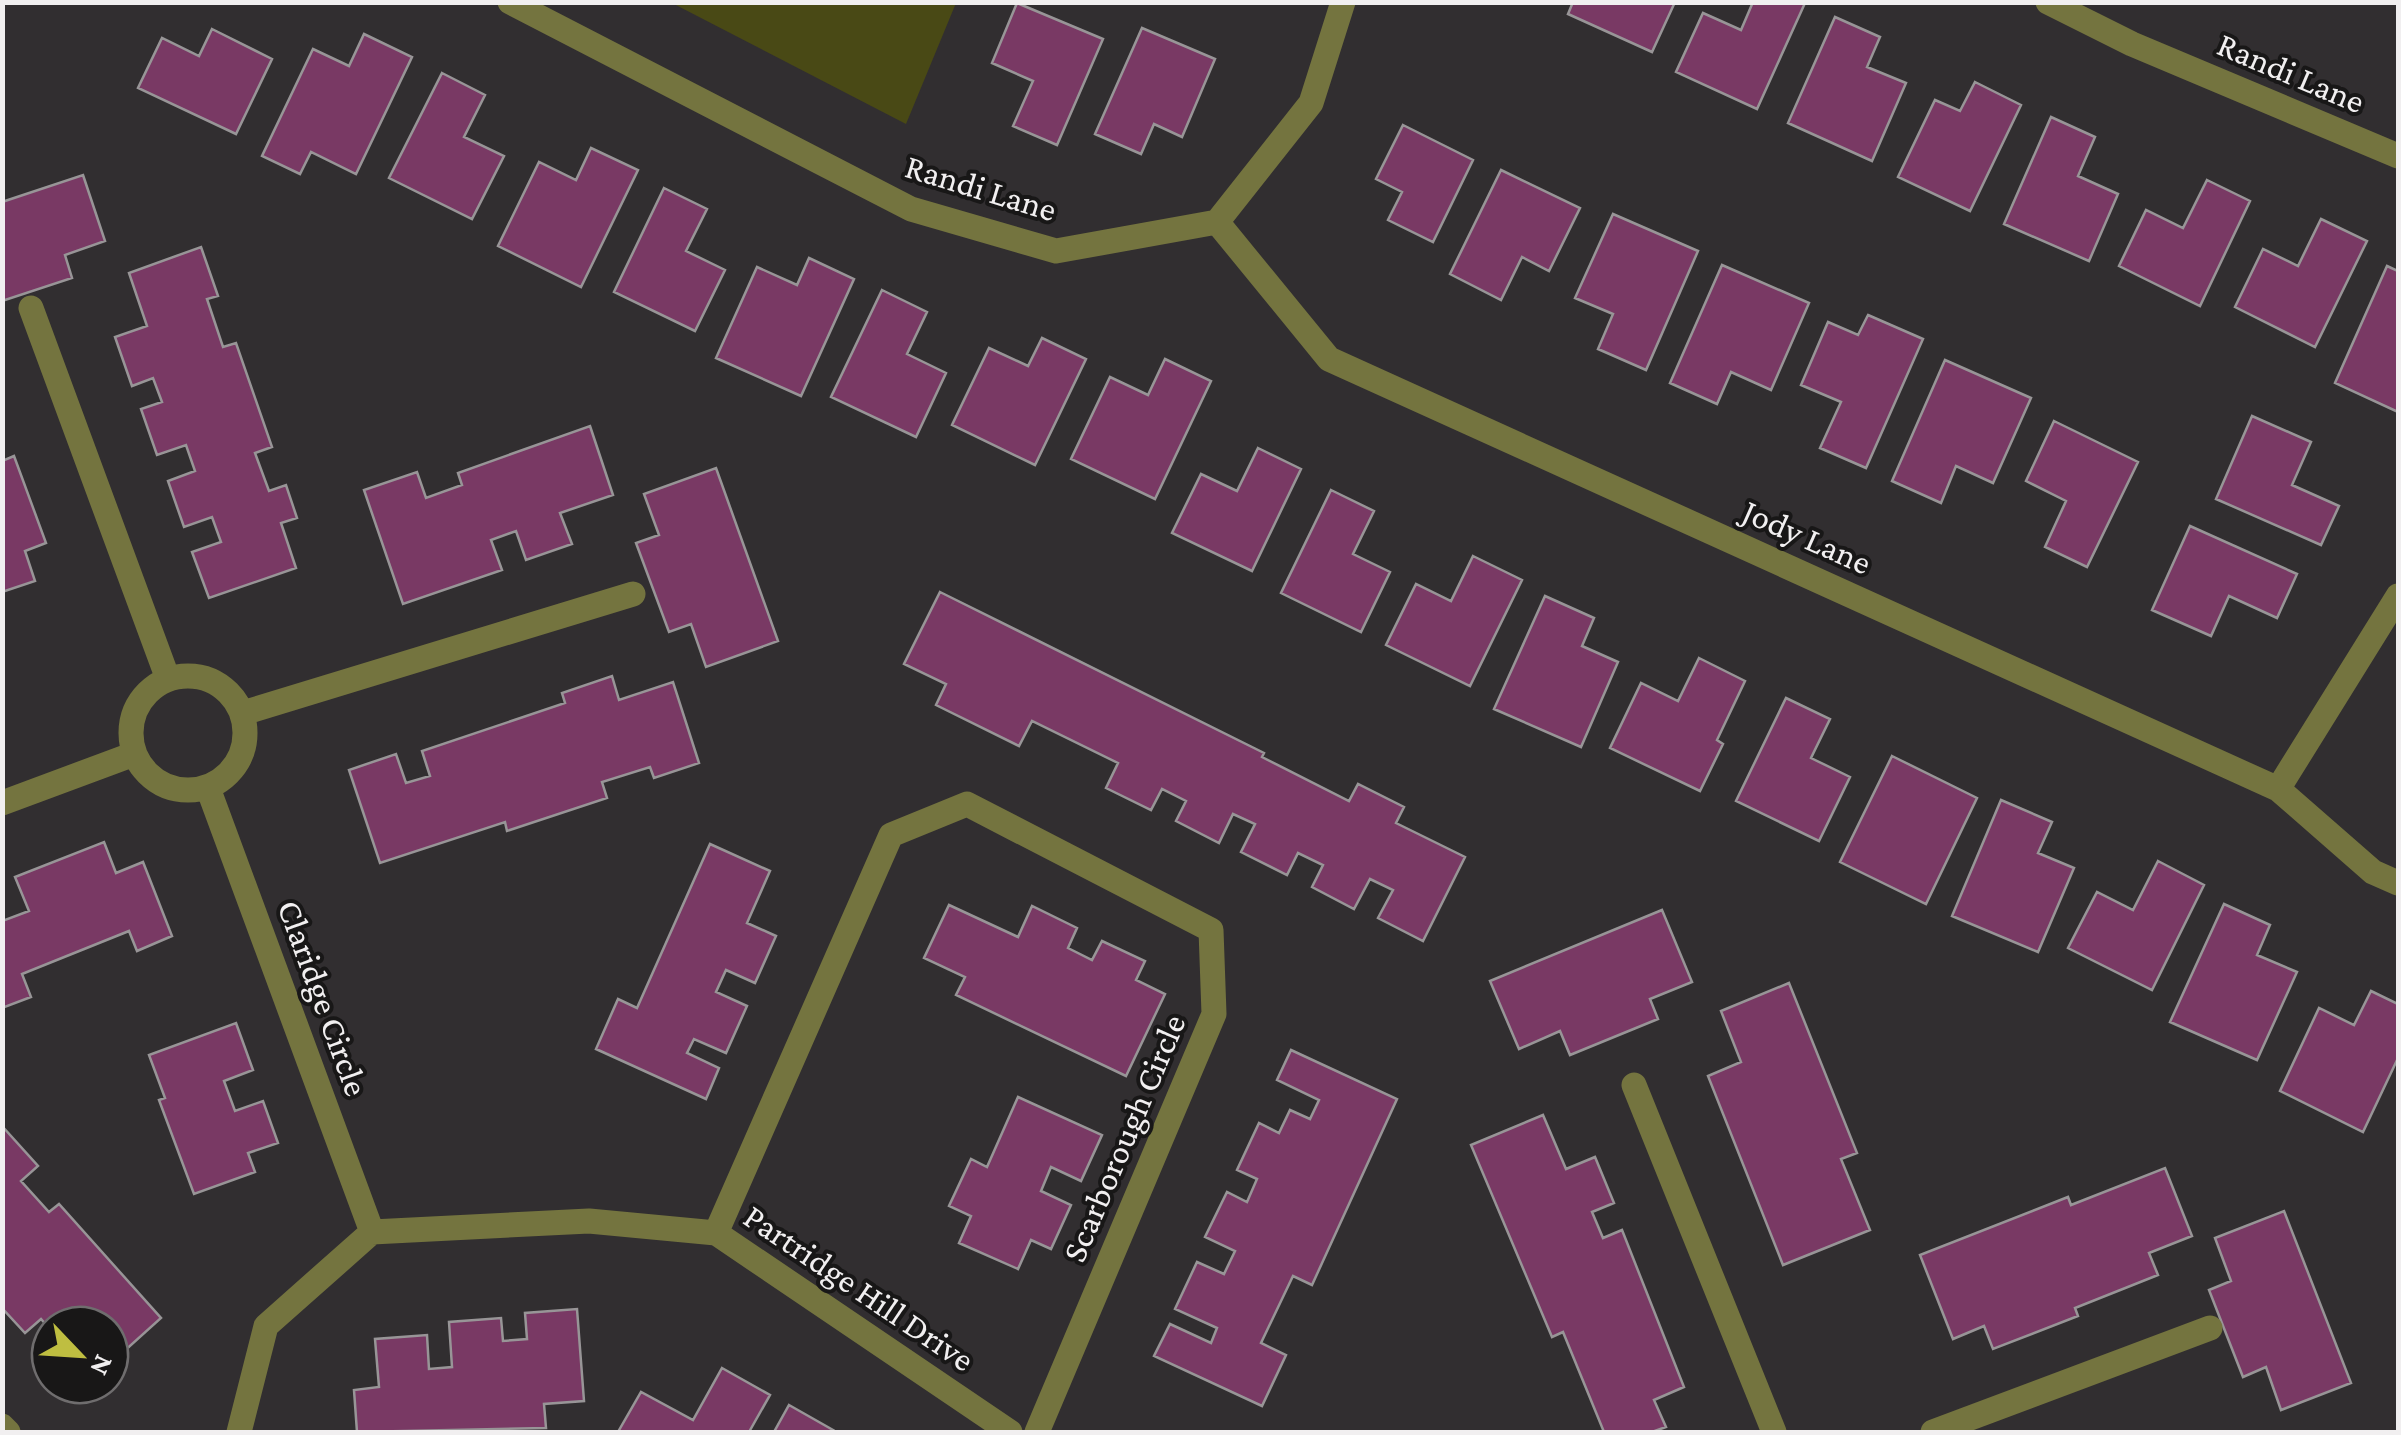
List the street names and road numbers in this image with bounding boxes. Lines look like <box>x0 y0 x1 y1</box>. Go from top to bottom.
street label: Randi Lane <box>2212 25 2370 121</box>
street label: Randi Lane <box>901 147 1061 229</box>
street label: Jody Lane <box>1734 490 1877 583</box>
street label: Claridge Circle <box>270 895 376 1101</box>
street label: Scarborough Circle <box>1054 1008 1194 1268</box>
street label: Partridge Hill Drive <box>737 1197 981 1379</box>

